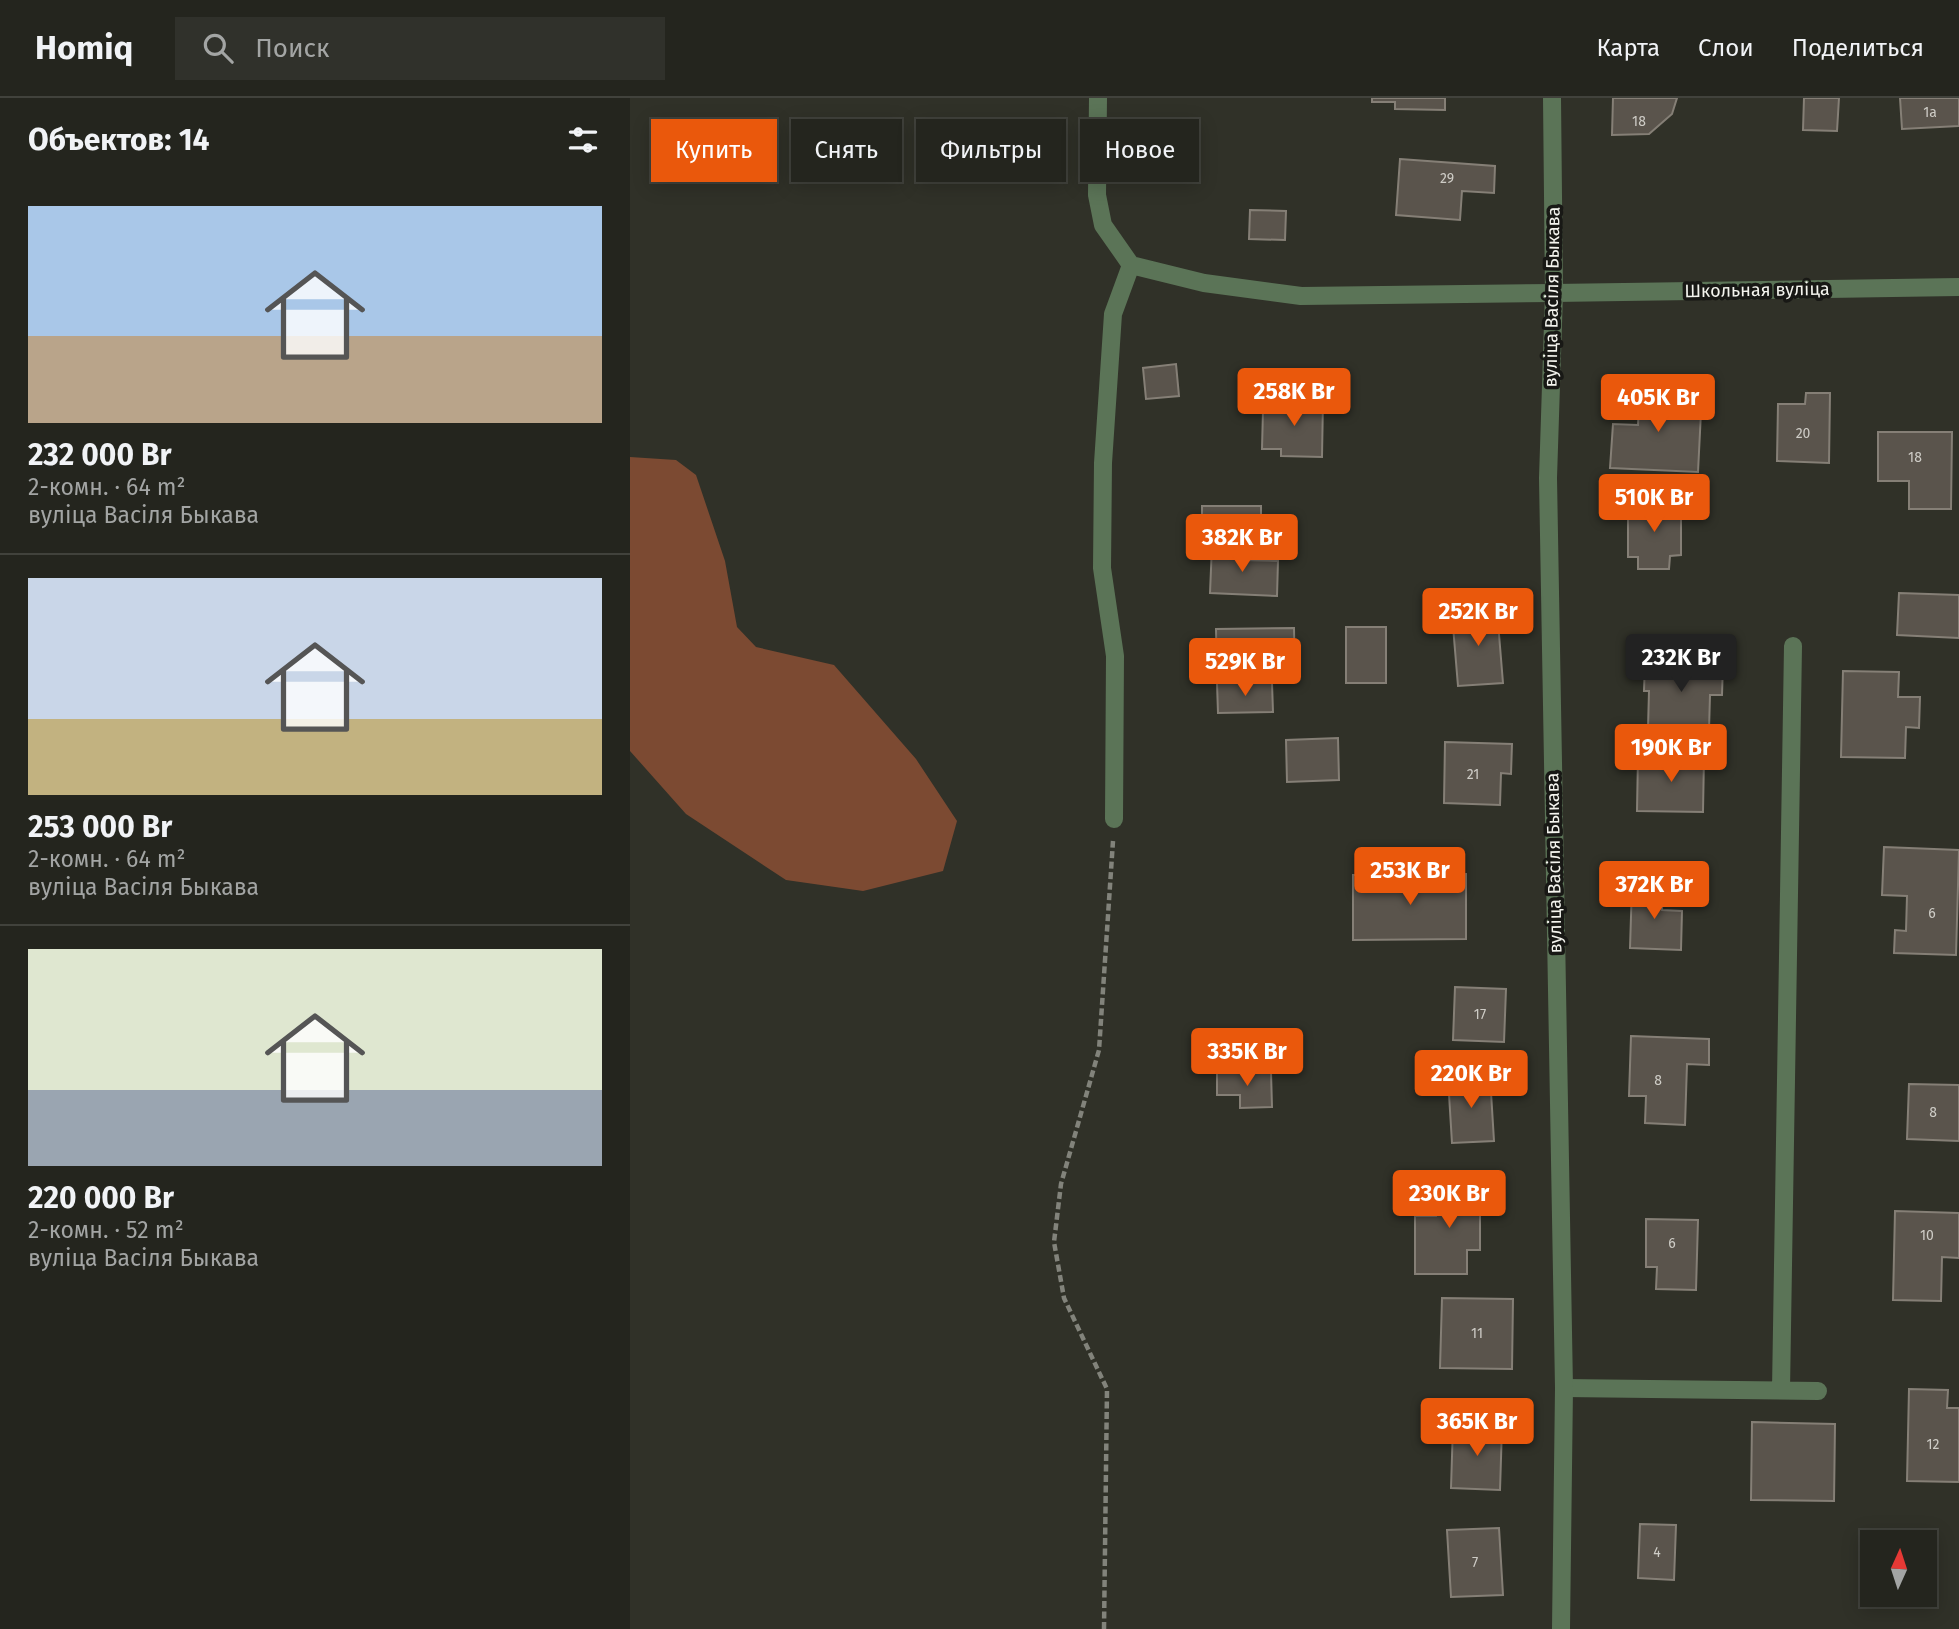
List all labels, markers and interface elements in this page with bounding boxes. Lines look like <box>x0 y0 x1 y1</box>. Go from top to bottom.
search box <box>175 17 665 80</box>
text: Homiq <box>35 28 133 68</box>
icon: search <box>199 29 237 67</box>
text: Поиск <box>255 33 330 64</box>
text: Карта <box>1596 34 1660 62</box>
text: Слои <box>1698 34 1754 62</box>
text: Поделиться <box>1792 34 1924 62</box>
house number: 1а <box>1923 104 1937 121</box>
house number: 18 <box>1632 113 1646 130</box>
chip: Купить <box>651 119 777 182</box>
chip: Снять <box>791 119 902 182</box>
chip: Фильтры <box>916 119 1066 182</box>
chip: Новое <box>1080 119 1199 182</box>
icon: filters <box>564 121 602 159</box>
text: Объектов: 14 <box>28 122 210 158</box>
house number: 29 <box>1440 170 1454 187</box>
street label: вуліца Васіля Быкава <box>1539 206 1565 388</box>
icon: home <box>252 252 378 378</box>
street label: Школьная вуліца <box>1684 278 1830 302</box>
pin: 258K Br <box>1229 368 1359 428</box>
pin: 405K Br <box>1593 374 1723 434</box>
text: 258K Br <box>1253 377 1335 405</box>
text: 405K Br <box>1617 383 1699 411</box>
house number: 20 <box>1796 425 1811 442</box>
text: 232 000 Br <box>28 437 172 473</box>
house number: 18 <box>1908 449 1922 466</box>
text: 2-комн. · 64 m² <box>28 473 186 501</box>
pin: 510K Br <box>1589 474 1719 534</box>
text: 510K Br <box>1615 483 1693 511</box>
text: вуліца Васіля Быкава <box>28 501 259 529</box>
pin: 382K Br <box>1177 514 1307 574</box>
text: 382K Br <box>1202 523 1282 551</box>
pin: 252K Br <box>1413 588 1543 648</box>
text: 252K Br <box>1438 597 1518 625</box>
icon: home <box>252 624 378 750</box>
pin: 232K Br <box>1616 634 1746 694</box>
pin: 529K Br <box>1180 638 1310 698</box>
text: 232K Br <box>1642 643 1720 671</box>
text: 529K Br <box>1205 647 1285 675</box>
pin: 190K Br <box>1606 724 1736 784</box>
text: 190K Br <box>1631 733 1711 761</box>
house number: 21 <box>1467 766 1479 783</box>
street label: вуліца Васіля Быкава <box>1541 772 1567 954</box>
text: 253 000 Br <box>28 809 172 845</box>
text: 2-комн. · 64 m² <box>28 845 186 873</box>
pin: 253K Br <box>1345 848 1475 907</box>
text: 253K Br <box>1370 856 1450 884</box>
pin: 372K Br <box>1589 862 1719 921</box>
text: 372K Br <box>1615 870 1693 898</box>
text: вуліца Васіля Быкава <box>28 873 259 901</box>
house number: 6 <box>1928 905 1936 922</box>
icon: home <box>252 995 378 1121</box>
house number: 17 <box>1474 1006 1486 1023</box>
pin: 335K Br <box>1182 1028 1312 1088</box>
text: 335K Br <box>1207 1037 1287 1065</box>
pin: 220K Br <box>1406 1051 1536 1110</box>
text: 220K Br <box>1431 1059 1511 1087</box>
house number: 8 <box>1654 1072 1662 1089</box>
house number: 8 <box>1929 1104 1937 1121</box>
pin: 230K Br <box>1384 1170 1514 1230</box>
text: 230K Br <box>1409 1179 1489 1207</box>
text: 220 000 Br <box>28 1180 174 1216</box>
text: 2-комн. · 52 m² <box>28 1216 184 1244</box>
house number: 10 <box>1920 1227 1934 1244</box>
house number: 6 <box>1668 1235 1676 1252</box>
text: вуліца Васіля Быкава <box>28 1244 259 1272</box>
house number: 11 <box>1471 1325 1483 1342</box>
pin: 365K Br <box>1412 1398 1542 1458</box>
text: 365K Br <box>1437 1407 1517 1435</box>
house number: 12 <box>1927 1436 1940 1453</box>
north arrow <box>1860 1530 1937 1606</box>
map controls <box>1860 1530 1937 1607</box>
house number: 4 <box>1653 1544 1661 1561</box>
house number: 7 <box>1472 1554 1478 1571</box>

